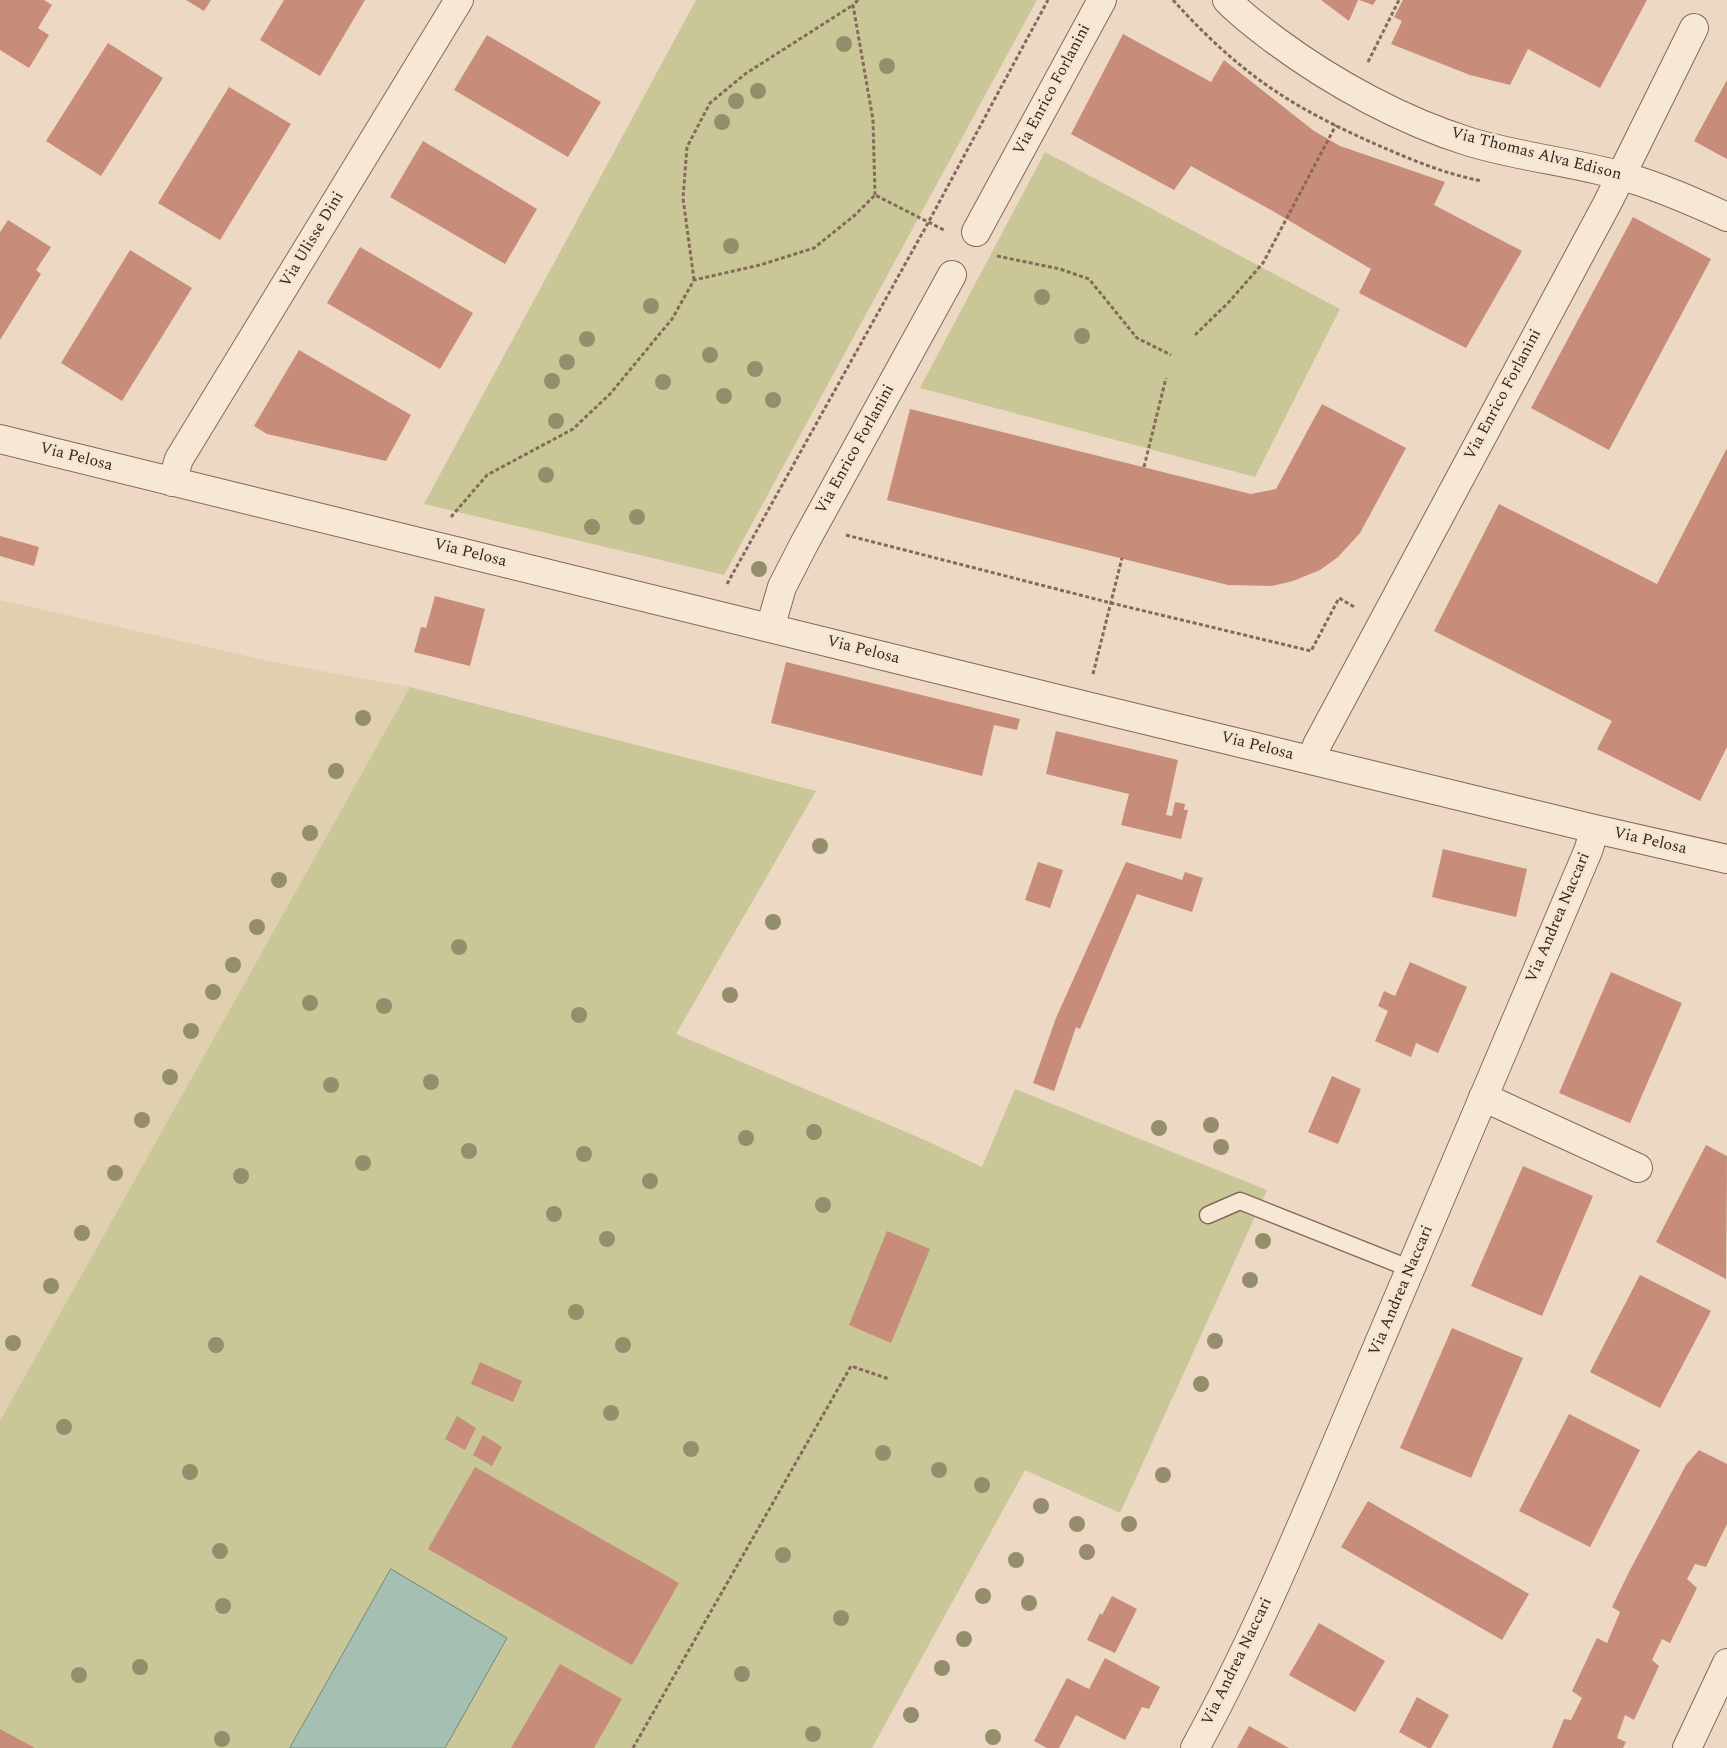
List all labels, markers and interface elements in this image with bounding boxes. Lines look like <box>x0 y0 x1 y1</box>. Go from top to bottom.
street label: Via Enrico Forlanini <box>1010 21 1096 159</box>
street label: Via Thomas Alva Edison <box>1449 125 1623 185</box>
street label: Via Ulisse Dini <box>277 189 349 291</box>
street label: Via Enrico Forlanini <box>1461 326 1547 464</box>
street label: Via Enrico Forlanini <box>812 382 900 518</box>
street label: Via Pelosa <box>38 440 114 476</box>
street label: Via Pelosa <box>432 536 508 572</box>
street label: Via Pelosa <box>825 633 901 669</box>
street label: Via Pelosa <box>1219 729 1295 765</box>
street label: Via Pelosa <box>1612 824 1688 860</box>
street label: Via Andrea Naccari <box>1523 850 1595 986</box>
street label: Via Andrea Naccari <box>1366 1223 1438 1359</box>
street label: Via Andrea Naccari <box>1199 1595 1277 1729</box>

